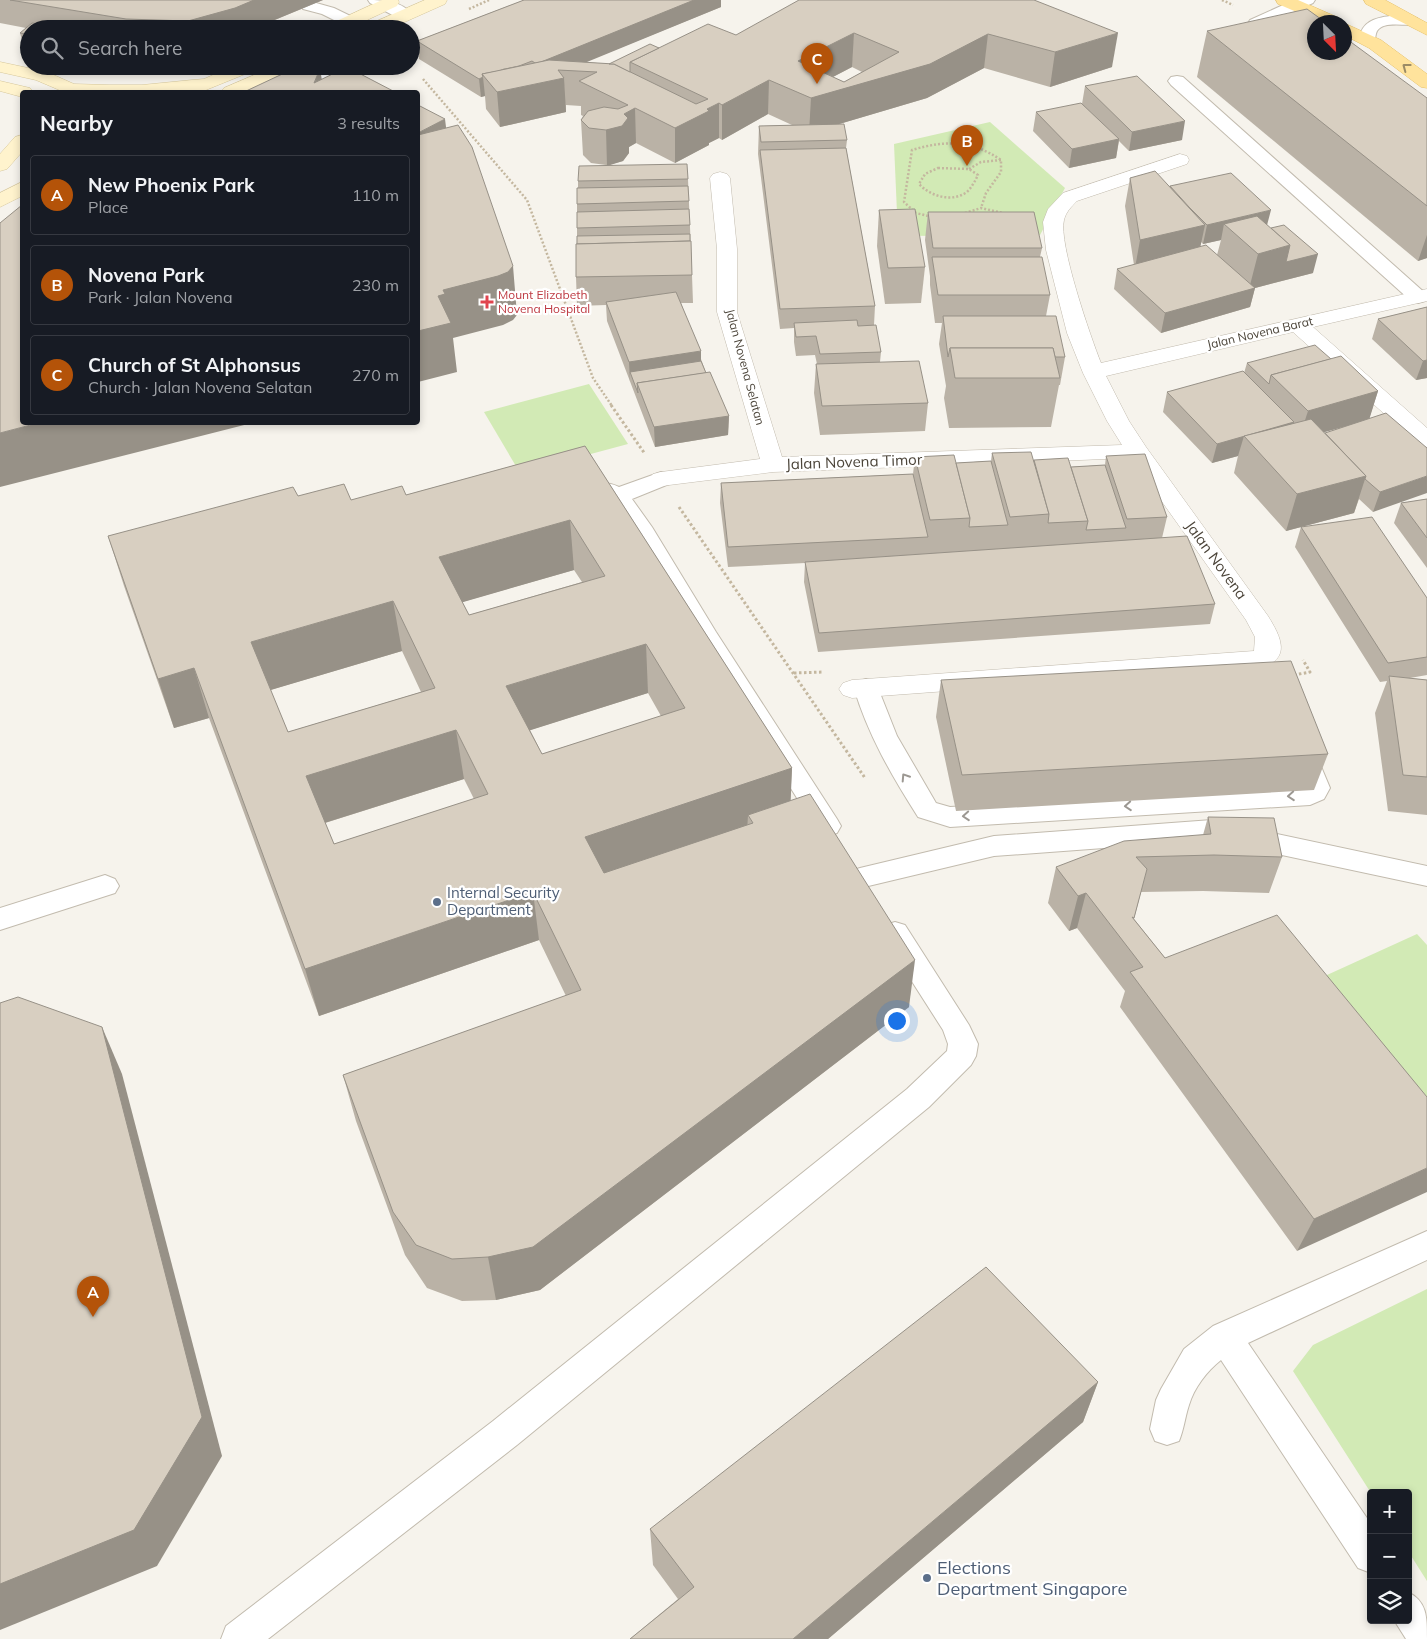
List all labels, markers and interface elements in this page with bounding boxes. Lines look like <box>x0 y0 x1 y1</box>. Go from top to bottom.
north arrow <box>1307 15 1352 60</box>
search box <box>20 20 420 75</box>
icon: search <box>38 34 66 62</box>
text: Search here <box>78 36 182 60</box>
pin: C <box>801 43 833 84</box>
one-way arrow <box>1403 65 1412 73</box>
text: Nearby <box>40 110 113 136</box>
text: 3 results <box>337 113 400 133</box>
pin: B <box>951 125 983 166</box>
text: New Phoenix Park <box>88 173 254 197</box>
text: A <box>51 185 63 205</box>
text: 110 m <box>352 185 399 205</box>
text: Place <box>88 197 128 217</box>
text: Novena Park <box>88 263 204 287</box>
text: B <box>51 275 63 295</box>
text: 230 m <box>352 275 399 295</box>
text: Park · Jalan Novena <box>88 287 233 307</box>
place label: Mount Elizabeth Novena Hospital <box>498 287 590 316</box>
marker: Mount Elizabeth Novena Hospital <box>480 295 494 309</box>
street label: Jalan Novena Selatan <box>723 307 768 427</box>
street label: Jalan Novena Barat <box>1205 313 1314 352</box>
text: Church of St Alphonsus <box>88 353 301 377</box>
text: C <box>52 365 62 385</box>
text: 270 m <box>352 365 399 385</box>
text: Church · Jalan Novena Selatan <box>88 377 312 397</box>
street label: Jalan Novena Timor <box>785 450 923 473</box>
street label: Jalan Novena <box>1181 517 1251 603</box>
one-way arrow <box>902 774 912 783</box>
one-way arrow <box>1286 791 1294 802</box>
one-way arrow <box>1124 801 1132 812</box>
one-way arrow <box>962 811 970 822</box>
place label: Internal Security Department <box>447 883 560 919</box>
marker: Internal Security Department <box>431 896 443 908</box>
your location <box>884 1008 910 1034</box>
pin: A <box>77 1276 109 1317</box>
map controls <box>1367 1489 1412 1624</box>
button: + <box>1367 1489 1412 1534</box>
button: − <box>1367 1534 1412 1579</box>
place label: Elections Department Singapore <box>937 1556 1127 1600</box>
marker: Elections Department Singapore <box>921 1572 933 1584</box>
button: layers <box>1367 1579 1412 1624</box>

